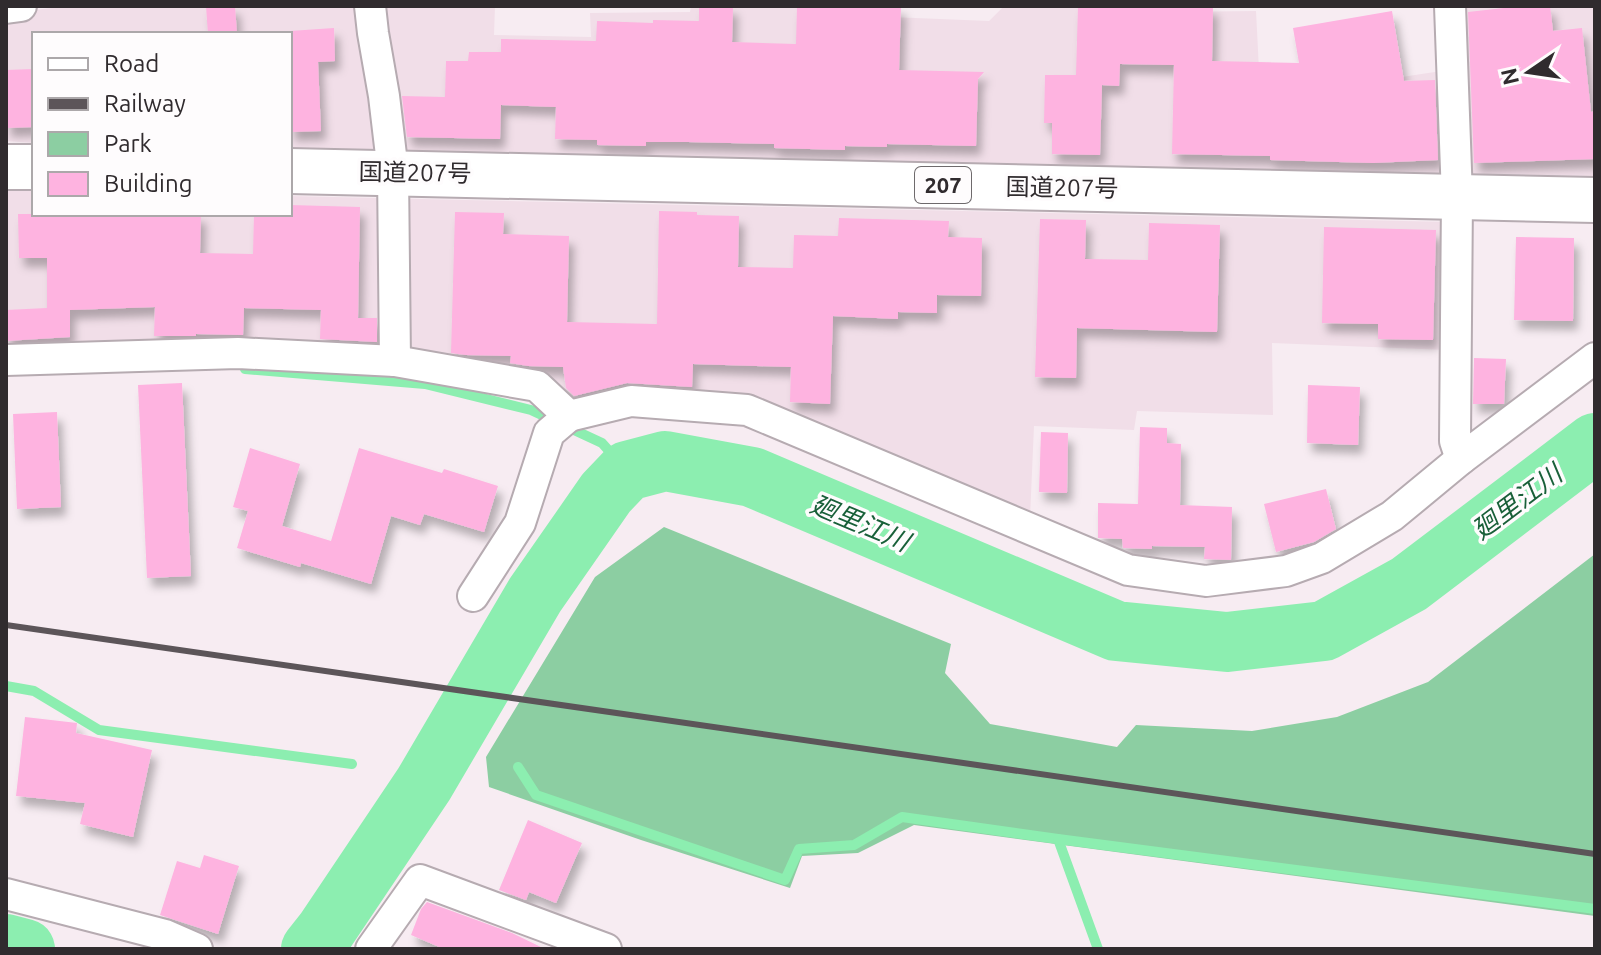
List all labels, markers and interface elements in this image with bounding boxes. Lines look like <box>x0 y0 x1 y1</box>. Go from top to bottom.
legend <box>32 32 292 216</box>
north arrow <box>1489 32 1569 112</box>
text: Road <box>104 50 159 77</box>
text: N <box>1495 66 1523 87</box>
text: Railway <box>104 90 186 117</box>
text: Park <box>104 130 152 157</box>
street label: 国道207号 <box>358 158 472 187</box>
road number: 207 <box>915 167 971 203</box>
text: Building <box>104 170 192 197</box>
street label: 国道207号 <box>1005 173 1119 202</box>
water label: 廻里江川 <box>1466 457 1569 544</box>
water label: 廻里江川 <box>807 489 916 557</box>

